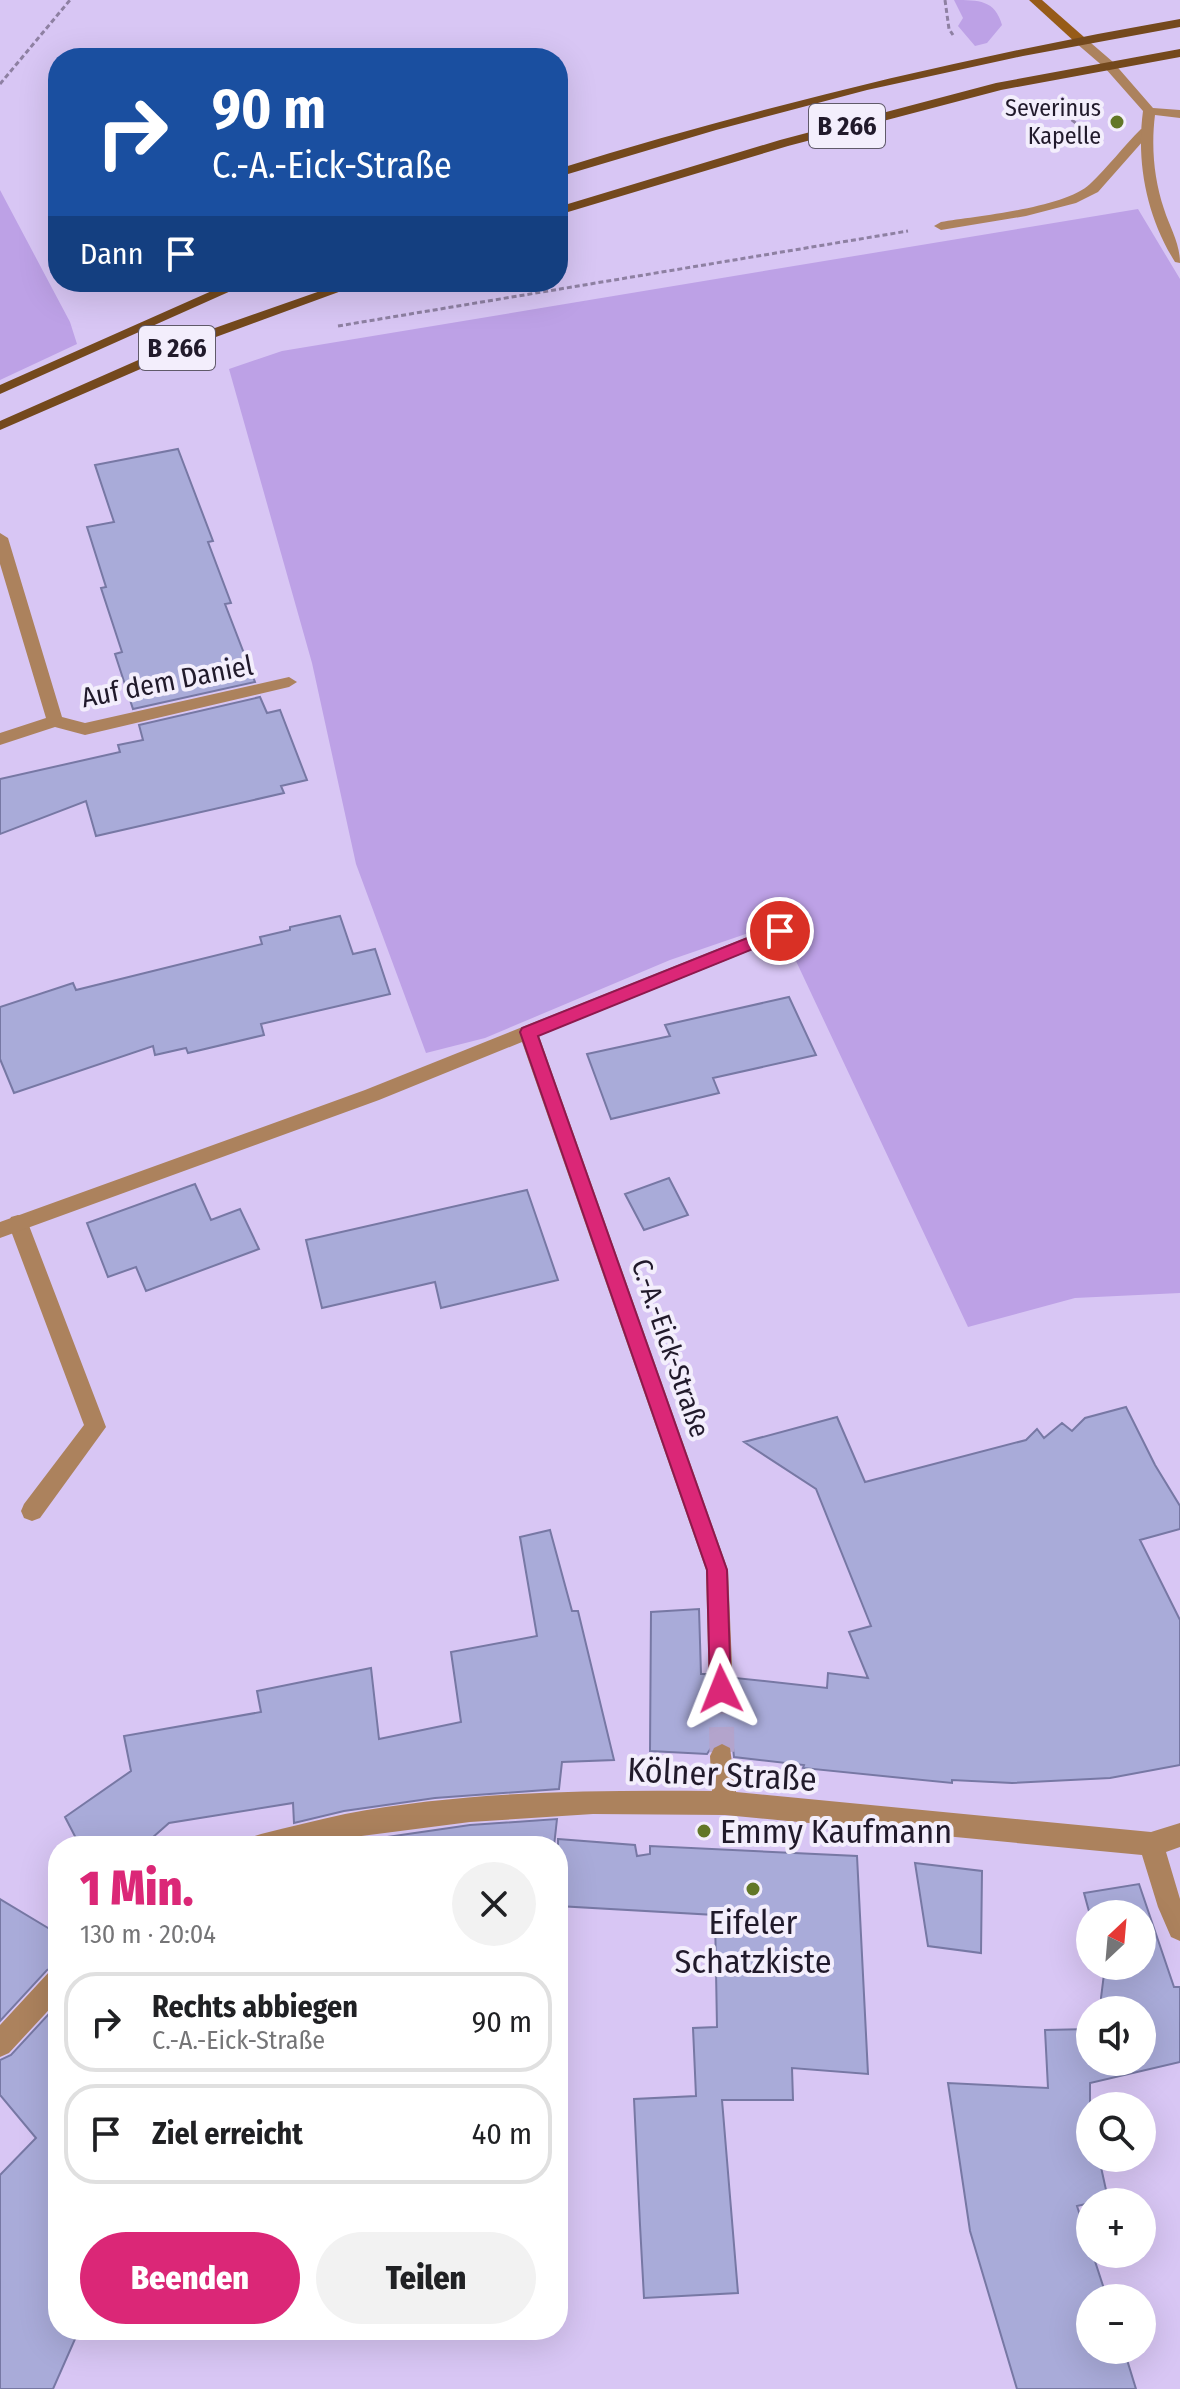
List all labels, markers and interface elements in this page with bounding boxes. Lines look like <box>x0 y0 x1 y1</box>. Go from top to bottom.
text: 90 m <box>212 76 326 143</box>
icon: right <box>80 80 184 184</box>
place label: Severinus Kapelle <box>1005 94 1101 150</box>
road number: B 266 <box>809 104 885 148</box>
marker: Severinus Kapelle <box>1108 113 1126 131</box>
text: C.-A.-Eick-Straße <box>212 144 452 188</box>
icon: arrive <box>159 232 203 276</box>
text: Dann <box>80 236 143 272</box>
road number: B 266 <box>139 326 215 370</box>
street label: Auf dem Daniel <box>78 649 256 714</box>
pin <box>746 897 814 965</box>
icon: arrive <box>758 909 802 953</box>
street label: C.-A.-Eick-Straße <box>625 1255 716 1442</box>
position arrow <box>679 1647 763 1731</box>
street label: Kölner Straße <box>626 1749 818 1800</box>
place label: Emmy Kaufmann <box>720 1811 952 1852</box>
marker: Emmy Kaufmann <box>695 1822 713 1840</box>
text: 1 Min. <box>80 1860 194 1918</box>
button: close <box>452 1862 536 1946</box>
marker: Eifeler Schatzkiste <box>744 1880 762 1898</box>
north arrow <box>1076 1900 1156 1980</box>
map controls <box>1076 1900 1156 2364</box>
place label: Eifeler Schatzkiste <box>675 1902 831 1982</box>
text: 130 m · 20:04 <box>80 1919 216 1950</box>
text: Rechts abbiegen <box>152 1989 358 2025</box>
button: sound <box>1076 1996 1156 2076</box>
icon: right <box>84 2000 128 2044</box>
text: 90 m <box>472 2004 532 2040</box>
text: C.-A.-Eick-Straße <box>152 2025 325 2056</box>
button: search <box>1076 2092 1156 2172</box>
icon: arrive <box>84 2112 128 2156</box>
text: Ziel erreicht <box>152 2116 303 2152</box>
text: 40 m <box>472 2116 532 2152</box>
button: + <box>1076 2188 1156 2268</box>
button: Beenden <box>80 2232 300 2324</box>
button: Teilen <box>316 2232 536 2324</box>
button: − <box>1076 2284 1156 2364</box>

